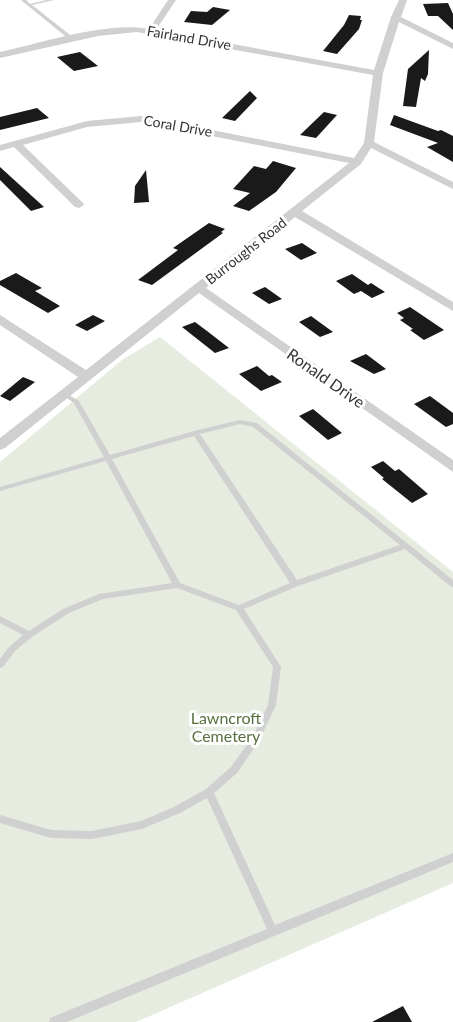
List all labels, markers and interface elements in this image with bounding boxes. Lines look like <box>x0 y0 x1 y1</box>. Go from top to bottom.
street label: Fairland Drive <box>146 22 233 53</box>
street label: Coral Drive <box>142 111 214 140</box>
street label: Burroughs Road <box>202 214 290 288</box>
street label: Ronald Drive <box>284 344 369 411</box>
park label: Lawncroft Cemetery <box>191 708 261 745</box>

